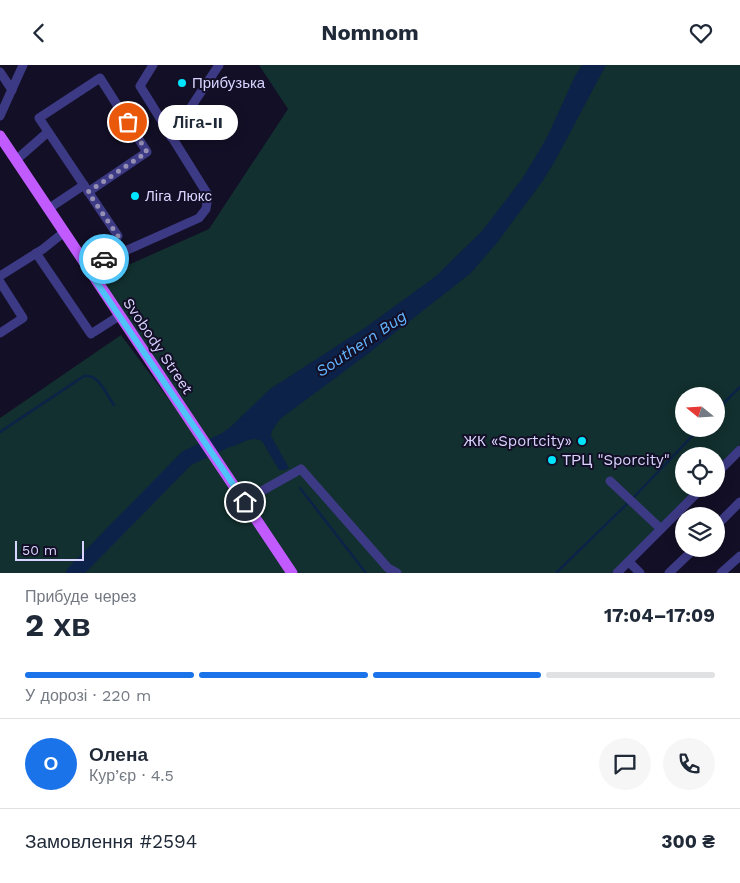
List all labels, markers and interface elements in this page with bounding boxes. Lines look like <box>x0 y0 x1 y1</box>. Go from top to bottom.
icon: back <box>25 19 53 47</box>
icon: heart <box>687 19 715 47</box>
text: Nomnom <box>321 20 419 45</box>
place label: Прибузька <box>192 74 266 92</box>
marker: Прибузька <box>176 77 188 89</box>
pin <box>107 101 149 143</box>
callout: Ліга-II <box>158 105 238 139</box>
icon: bag <box>114 108 142 136</box>
text: Ліга-II <box>173 113 223 132</box>
place label: Ліга Люкс <box>145 187 213 205</box>
marker: Ліга Люкс <box>129 190 141 202</box>
courier <box>79 234 129 284</box>
icon: car <box>90 245 118 273</box>
street label: Svobody Street <box>119 295 197 398</box>
water label: Southern Bug <box>312 306 410 381</box>
north arrow <box>675 387 725 437</box>
map controls <box>675 387 725 557</box>
place label: ЖК «Sportcity» <box>463 432 572 450</box>
marker: ЖК «Sportcity» <box>576 435 588 447</box>
button: locate <box>675 447 725 497</box>
place label: ТРЦ "Sporcity" <box>562 451 670 469</box>
marker: ТРЦ "Sporcity" <box>546 454 558 466</box>
pin <box>224 481 266 523</box>
icon: home <box>231 488 259 516</box>
button: layers <box>675 507 725 557</box>
scale bar <box>15 538 84 561</box>
text: 50 m <box>22 542 57 558</box>
text: Прибуде через <box>25 587 136 606</box>
text: 17:04–17:09 <box>604 604 715 627</box>
text: 2 хв <box>25 606 91 644</box>
text: У дорозі · 220 m <box>25 686 151 705</box>
button: chat <box>599 738 651 790</box>
button: phone <box>663 738 715 790</box>
text: Олена <box>89 743 148 766</box>
text: О <box>44 752 58 775</box>
text: Кур’єр · 4.5 <box>89 766 174 785</box>
text: Замовлення #2594 <box>25 830 197 853</box>
text: 300 ₴ <box>661 830 715 853</box>

